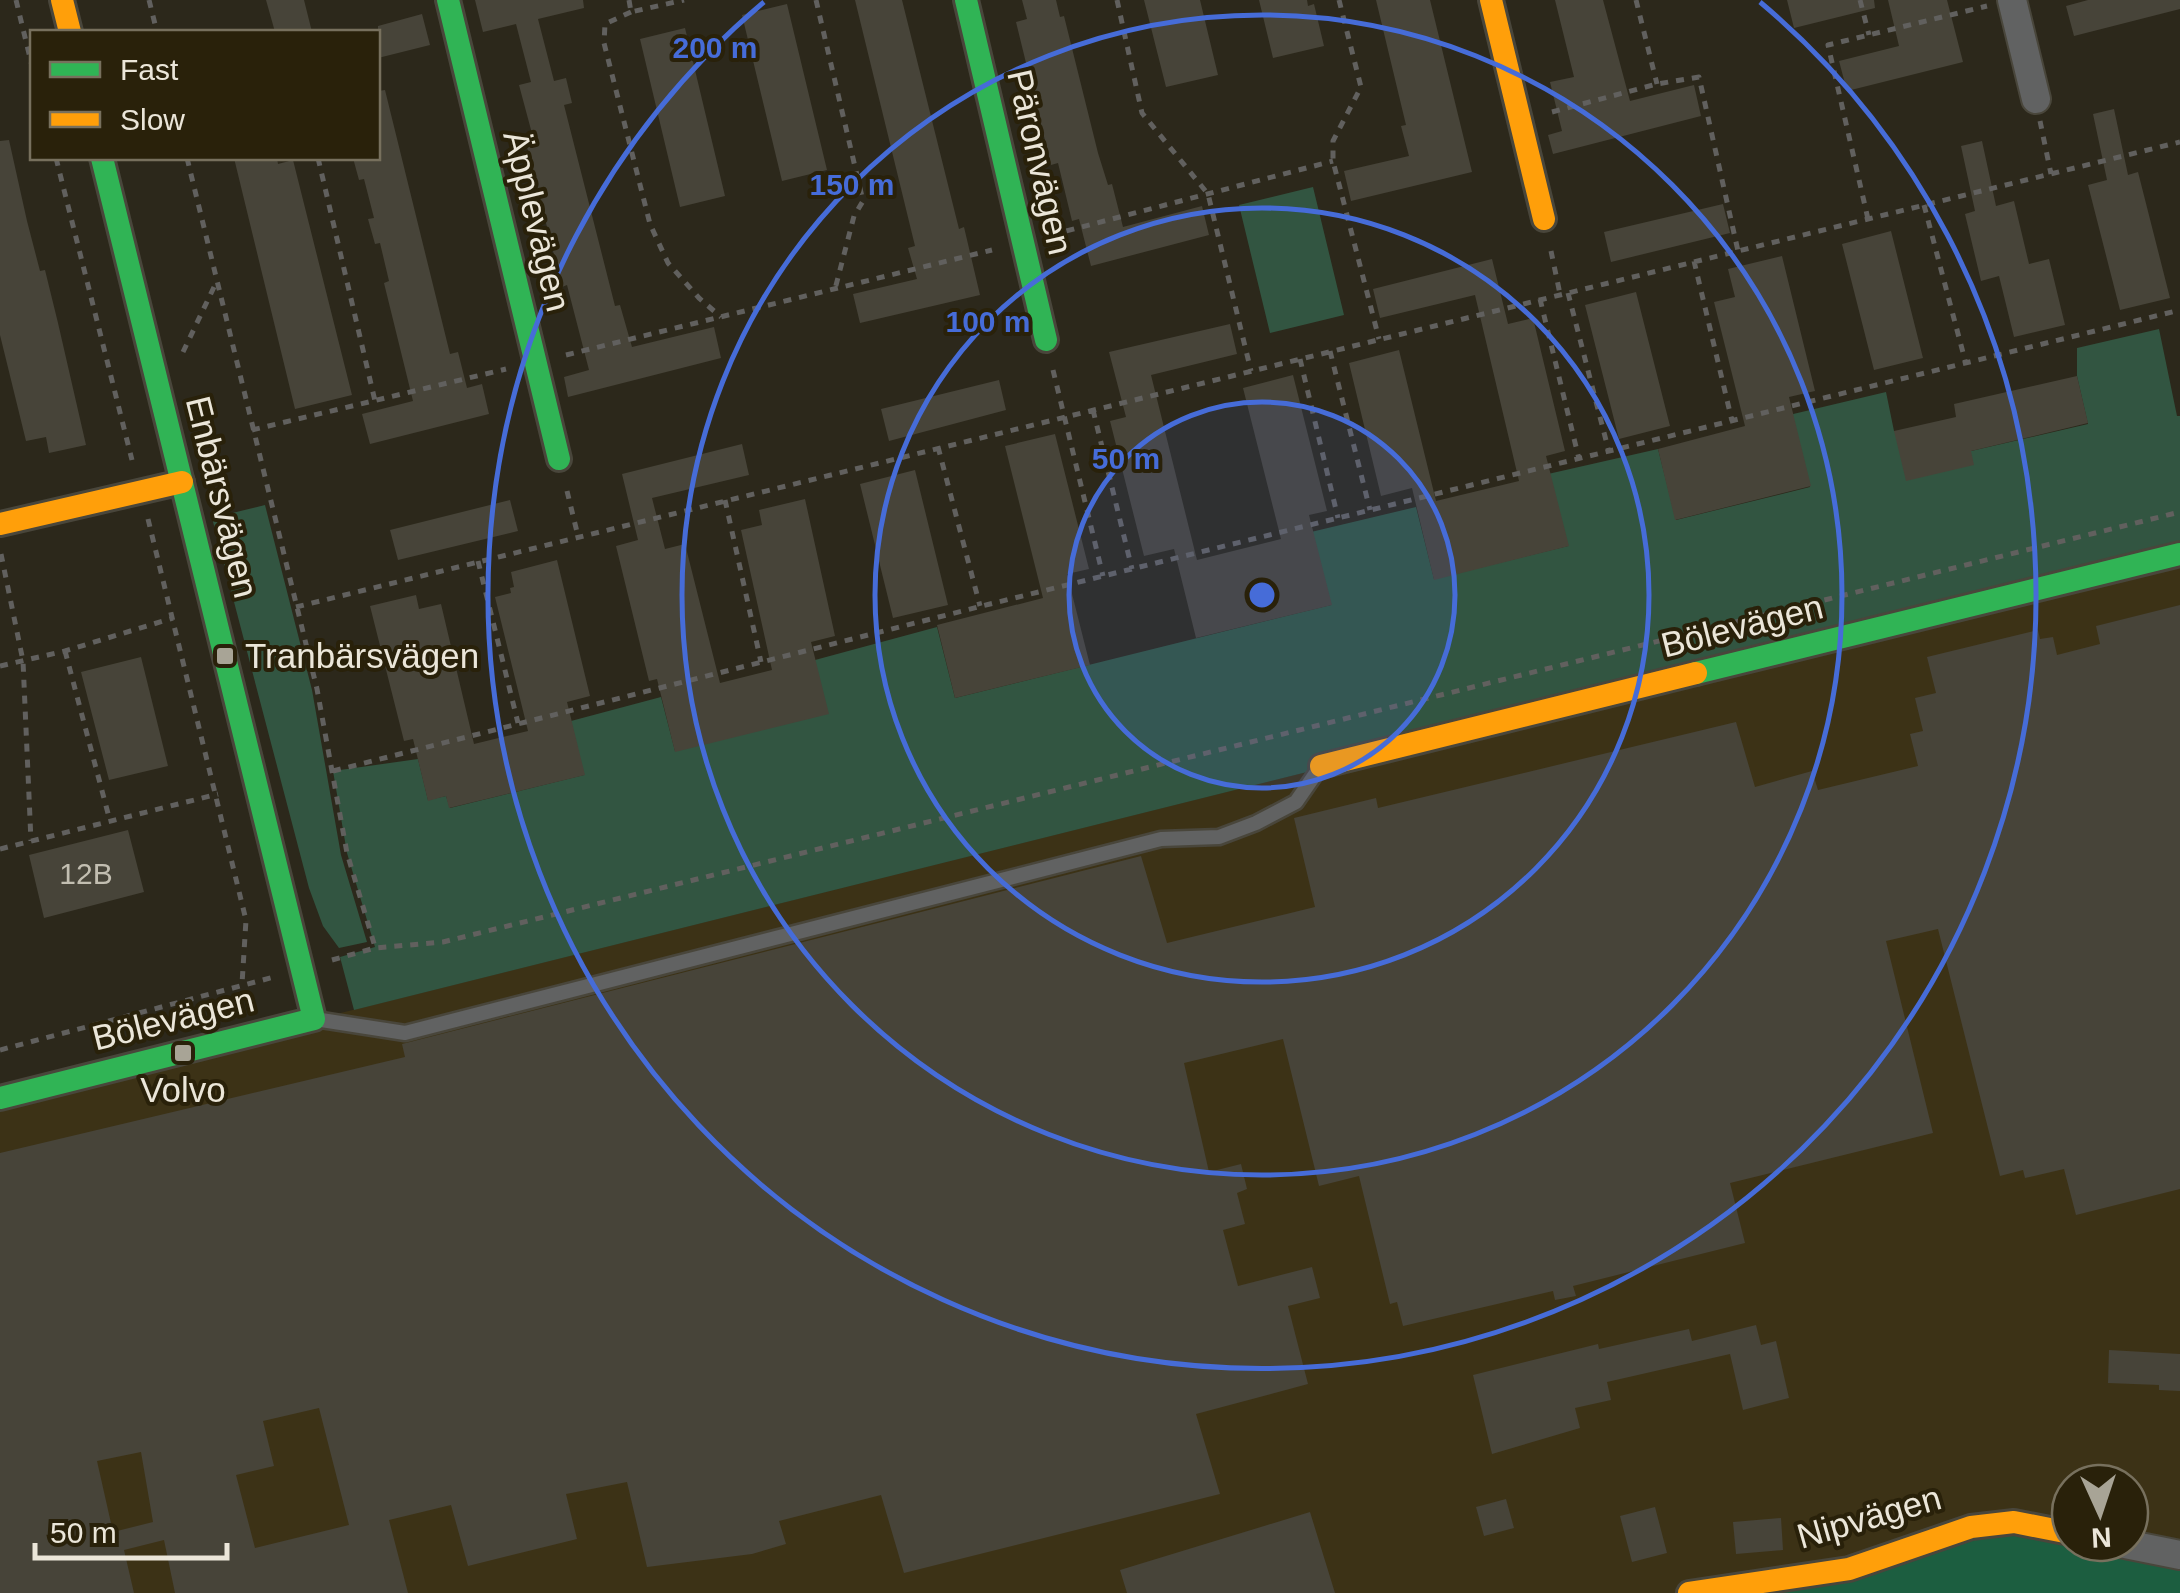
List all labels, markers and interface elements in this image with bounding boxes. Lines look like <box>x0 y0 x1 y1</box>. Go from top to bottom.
legend <box>30 30 380 160</box>
text: 200 m <box>672 31 758 64</box>
text: Fast <box>120 53 179 86</box>
street label: Päronvägen <box>1000 66 1081 258</box>
text: Slow <box>120 103 185 136</box>
street label: Äpplevägen <box>496 126 579 315</box>
text: 150 m <box>809 168 895 201</box>
text: 100 m <box>945 305 1031 338</box>
street label: Enbärsvägen <box>179 392 266 602</box>
text: 50 m <box>1092 442 1160 475</box>
centre of rings <box>1244 577 1280 613</box>
street label: Bölevägen <box>1657 587 1827 664</box>
place label: Tranbärsvägen <box>245 636 479 675</box>
marker: Tranbärsvägen <box>214 645 236 667</box>
house number: 12B <box>59 857 113 890</box>
street label: Bölevägen <box>88 980 258 1057</box>
marker: Volvo <box>172 1042 194 1064</box>
place label: Volvo <box>140 1070 226 1109</box>
north arrow <box>2050 1463 2150 1563</box>
street label: Nipvägen <box>1792 1477 1945 1556</box>
scale bar <box>35 1498 228 1560</box>
text: 50 m <box>50 1516 117 1549</box>
text: N <box>2090 1521 2112 1553</box>

